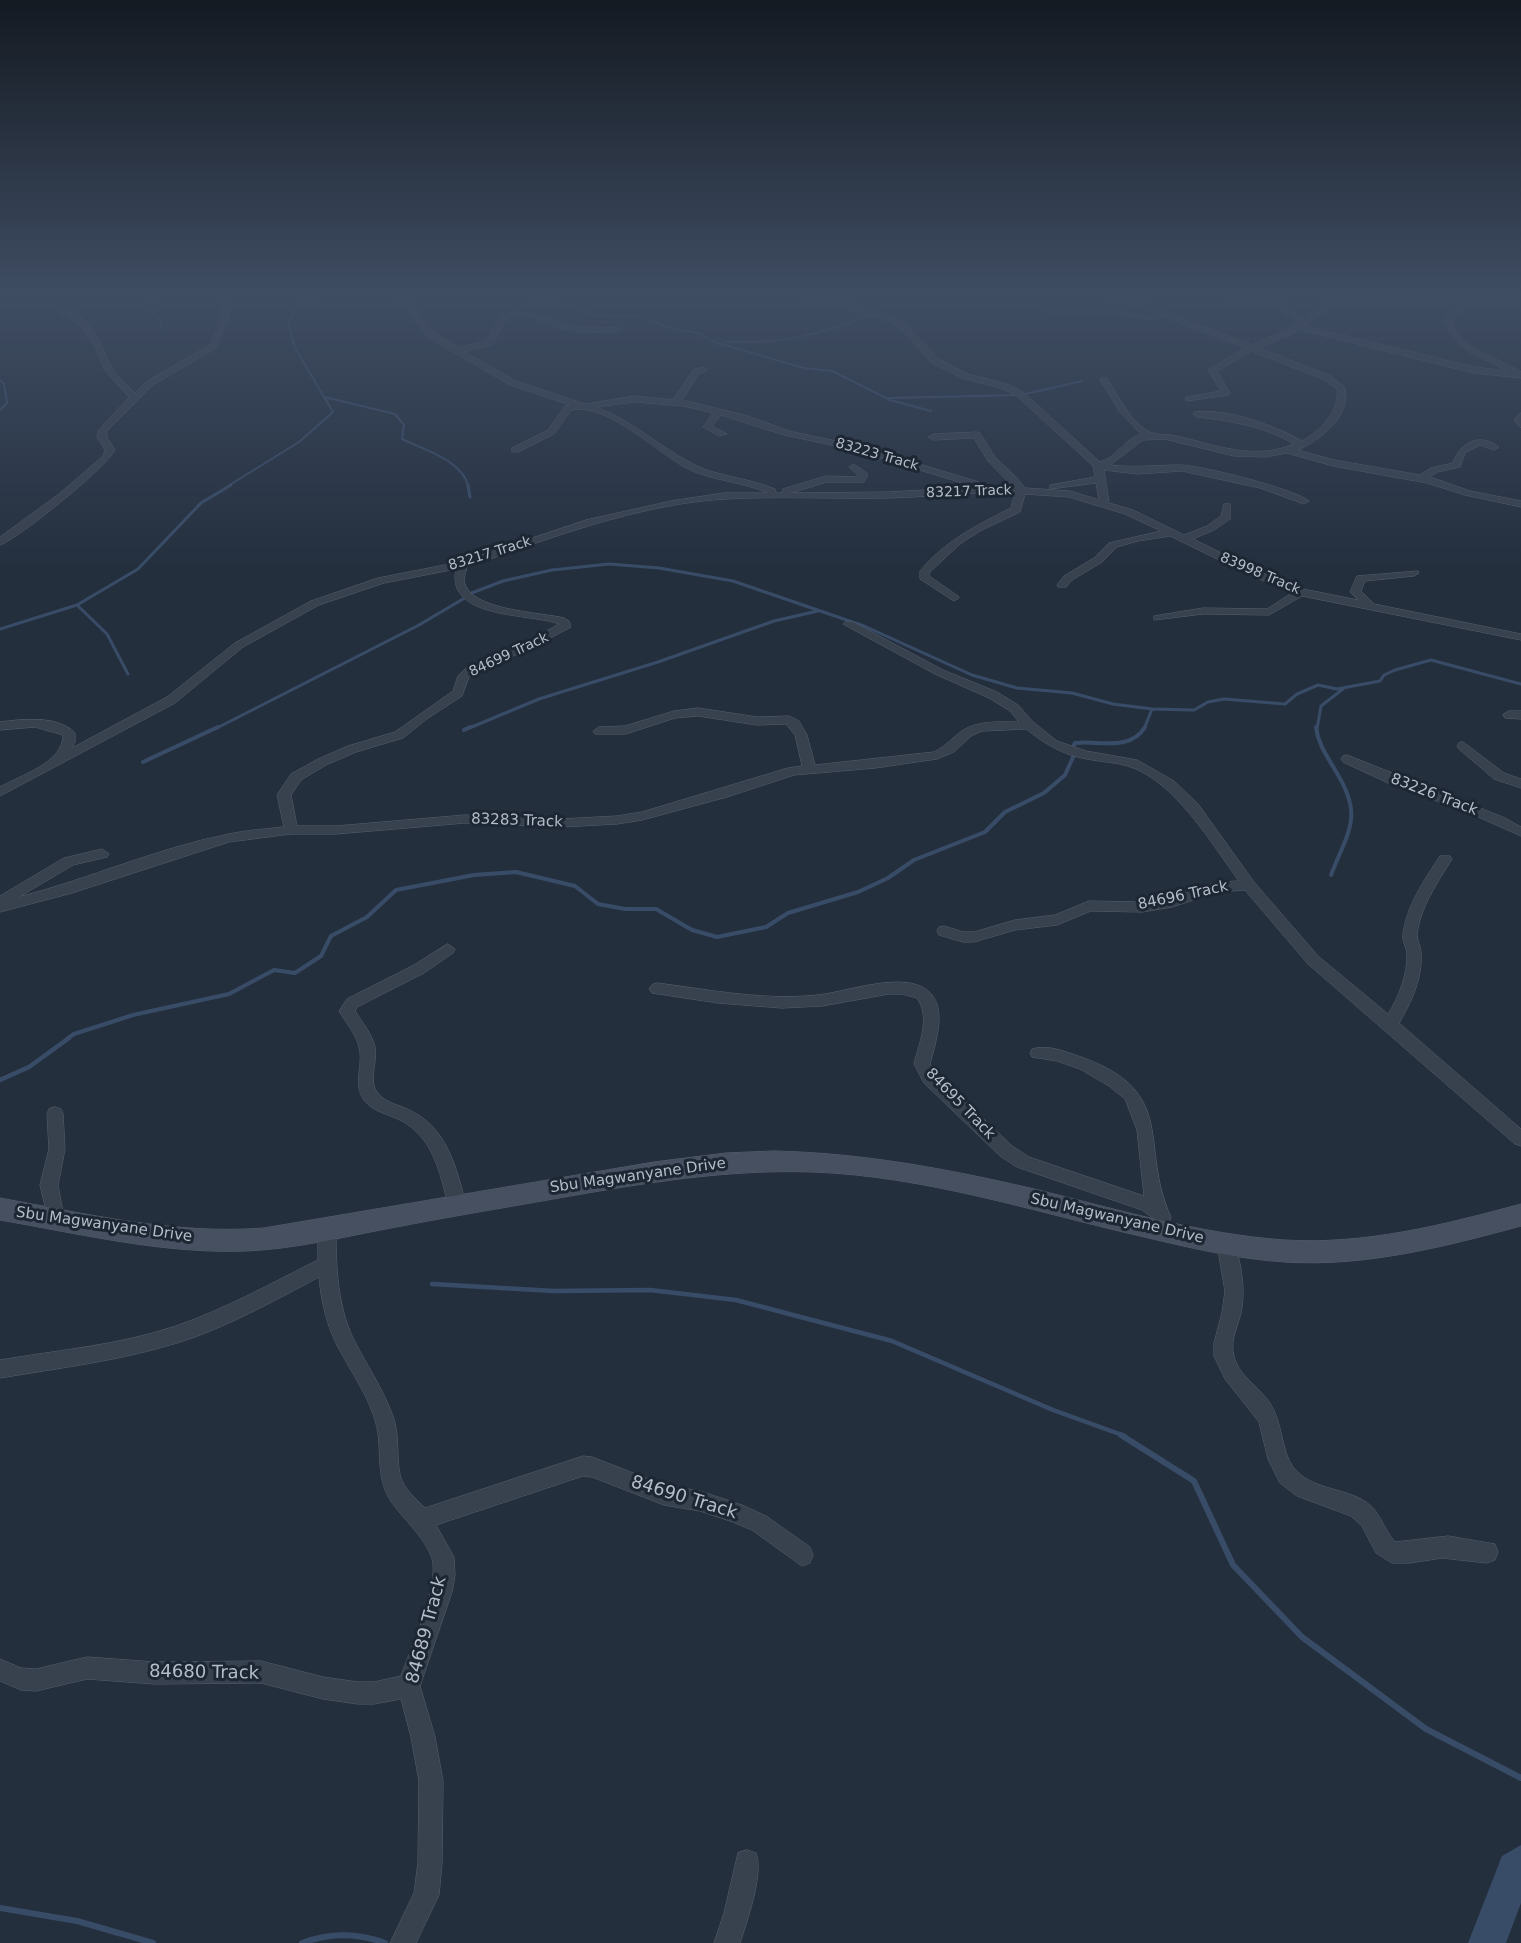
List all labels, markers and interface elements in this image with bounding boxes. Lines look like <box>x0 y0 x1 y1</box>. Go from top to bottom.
street label: 83223 Track <box>834 435 920 475</box>
street label: 83217 Track <box>926 482 1012 502</box>
street label: 83217 Track <box>447 533 533 575</box>
street label: 83998 Track <box>1217 550 1303 598</box>
street label: 84699 Track <box>467 629 551 681</box>
street label: 83226 Track <box>1388 770 1480 820</box>
street label: 83283 Track <box>471 810 563 832</box>
street label: 84696 Track <box>1136 878 1230 914</box>
street label: 84695 Track <box>922 1065 998 1143</box>
street label: Sbu Magwanyane Drive <box>549 1155 727 1197</box>
street label: Sbu Magwanyane Drive <box>1028 1190 1206 1248</box>
street label: Sbu Magwanyane Drive <box>15 1204 193 1246</box>
street label: 84690 Track <box>628 1472 740 1524</box>
street label: 84689 Track <box>402 1574 452 1686</box>
street label: 84680 Track <box>149 1661 259 1685</box>

